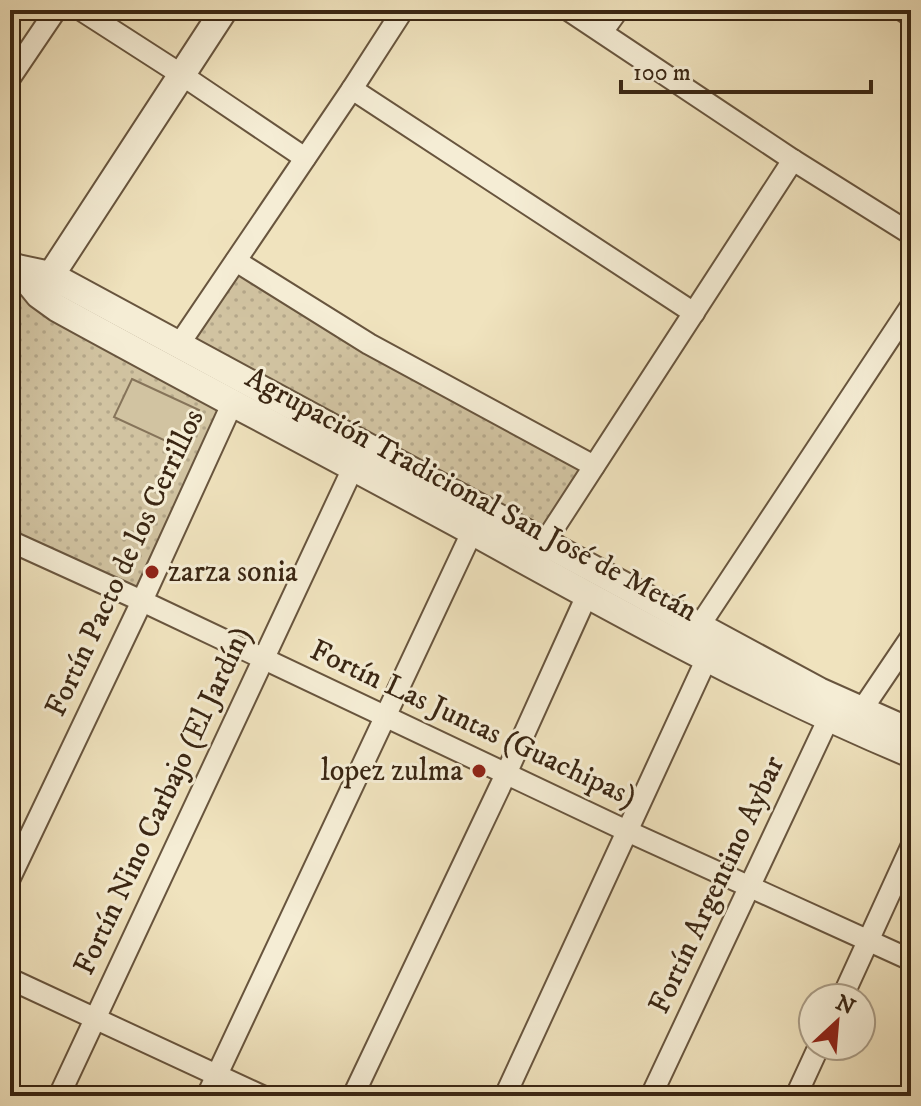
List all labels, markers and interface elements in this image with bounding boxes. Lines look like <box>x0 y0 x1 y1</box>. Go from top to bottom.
scale bar <box>621 44 871 94</box>
text: 100 m <box>633 58 691 88</box>
street label: Agrupación Tradicional San José de Metán <box>239 360 704 630</box>
street label: Fortín Pacto de los Cerrillos <box>37 403 213 723</box>
place label: zarza sonia <box>168 554 298 591</box>
marker: zarza sonia <box>143 563 161 581</box>
street label: Fortín Nino Carbajo (El Jardín) <box>66 621 260 981</box>
street label: Fortín Las Juntas (Guachipas) <box>304 632 642 816</box>
street label: Fortín Argentino Aybar <box>641 750 793 1020</box>
place label: lopez zulma <box>321 753 463 790</box>
marker: lopez zulma <box>470 762 488 780</box>
north arrow <box>797 982 877 1062</box>
text: N <box>831 989 859 1021</box>

